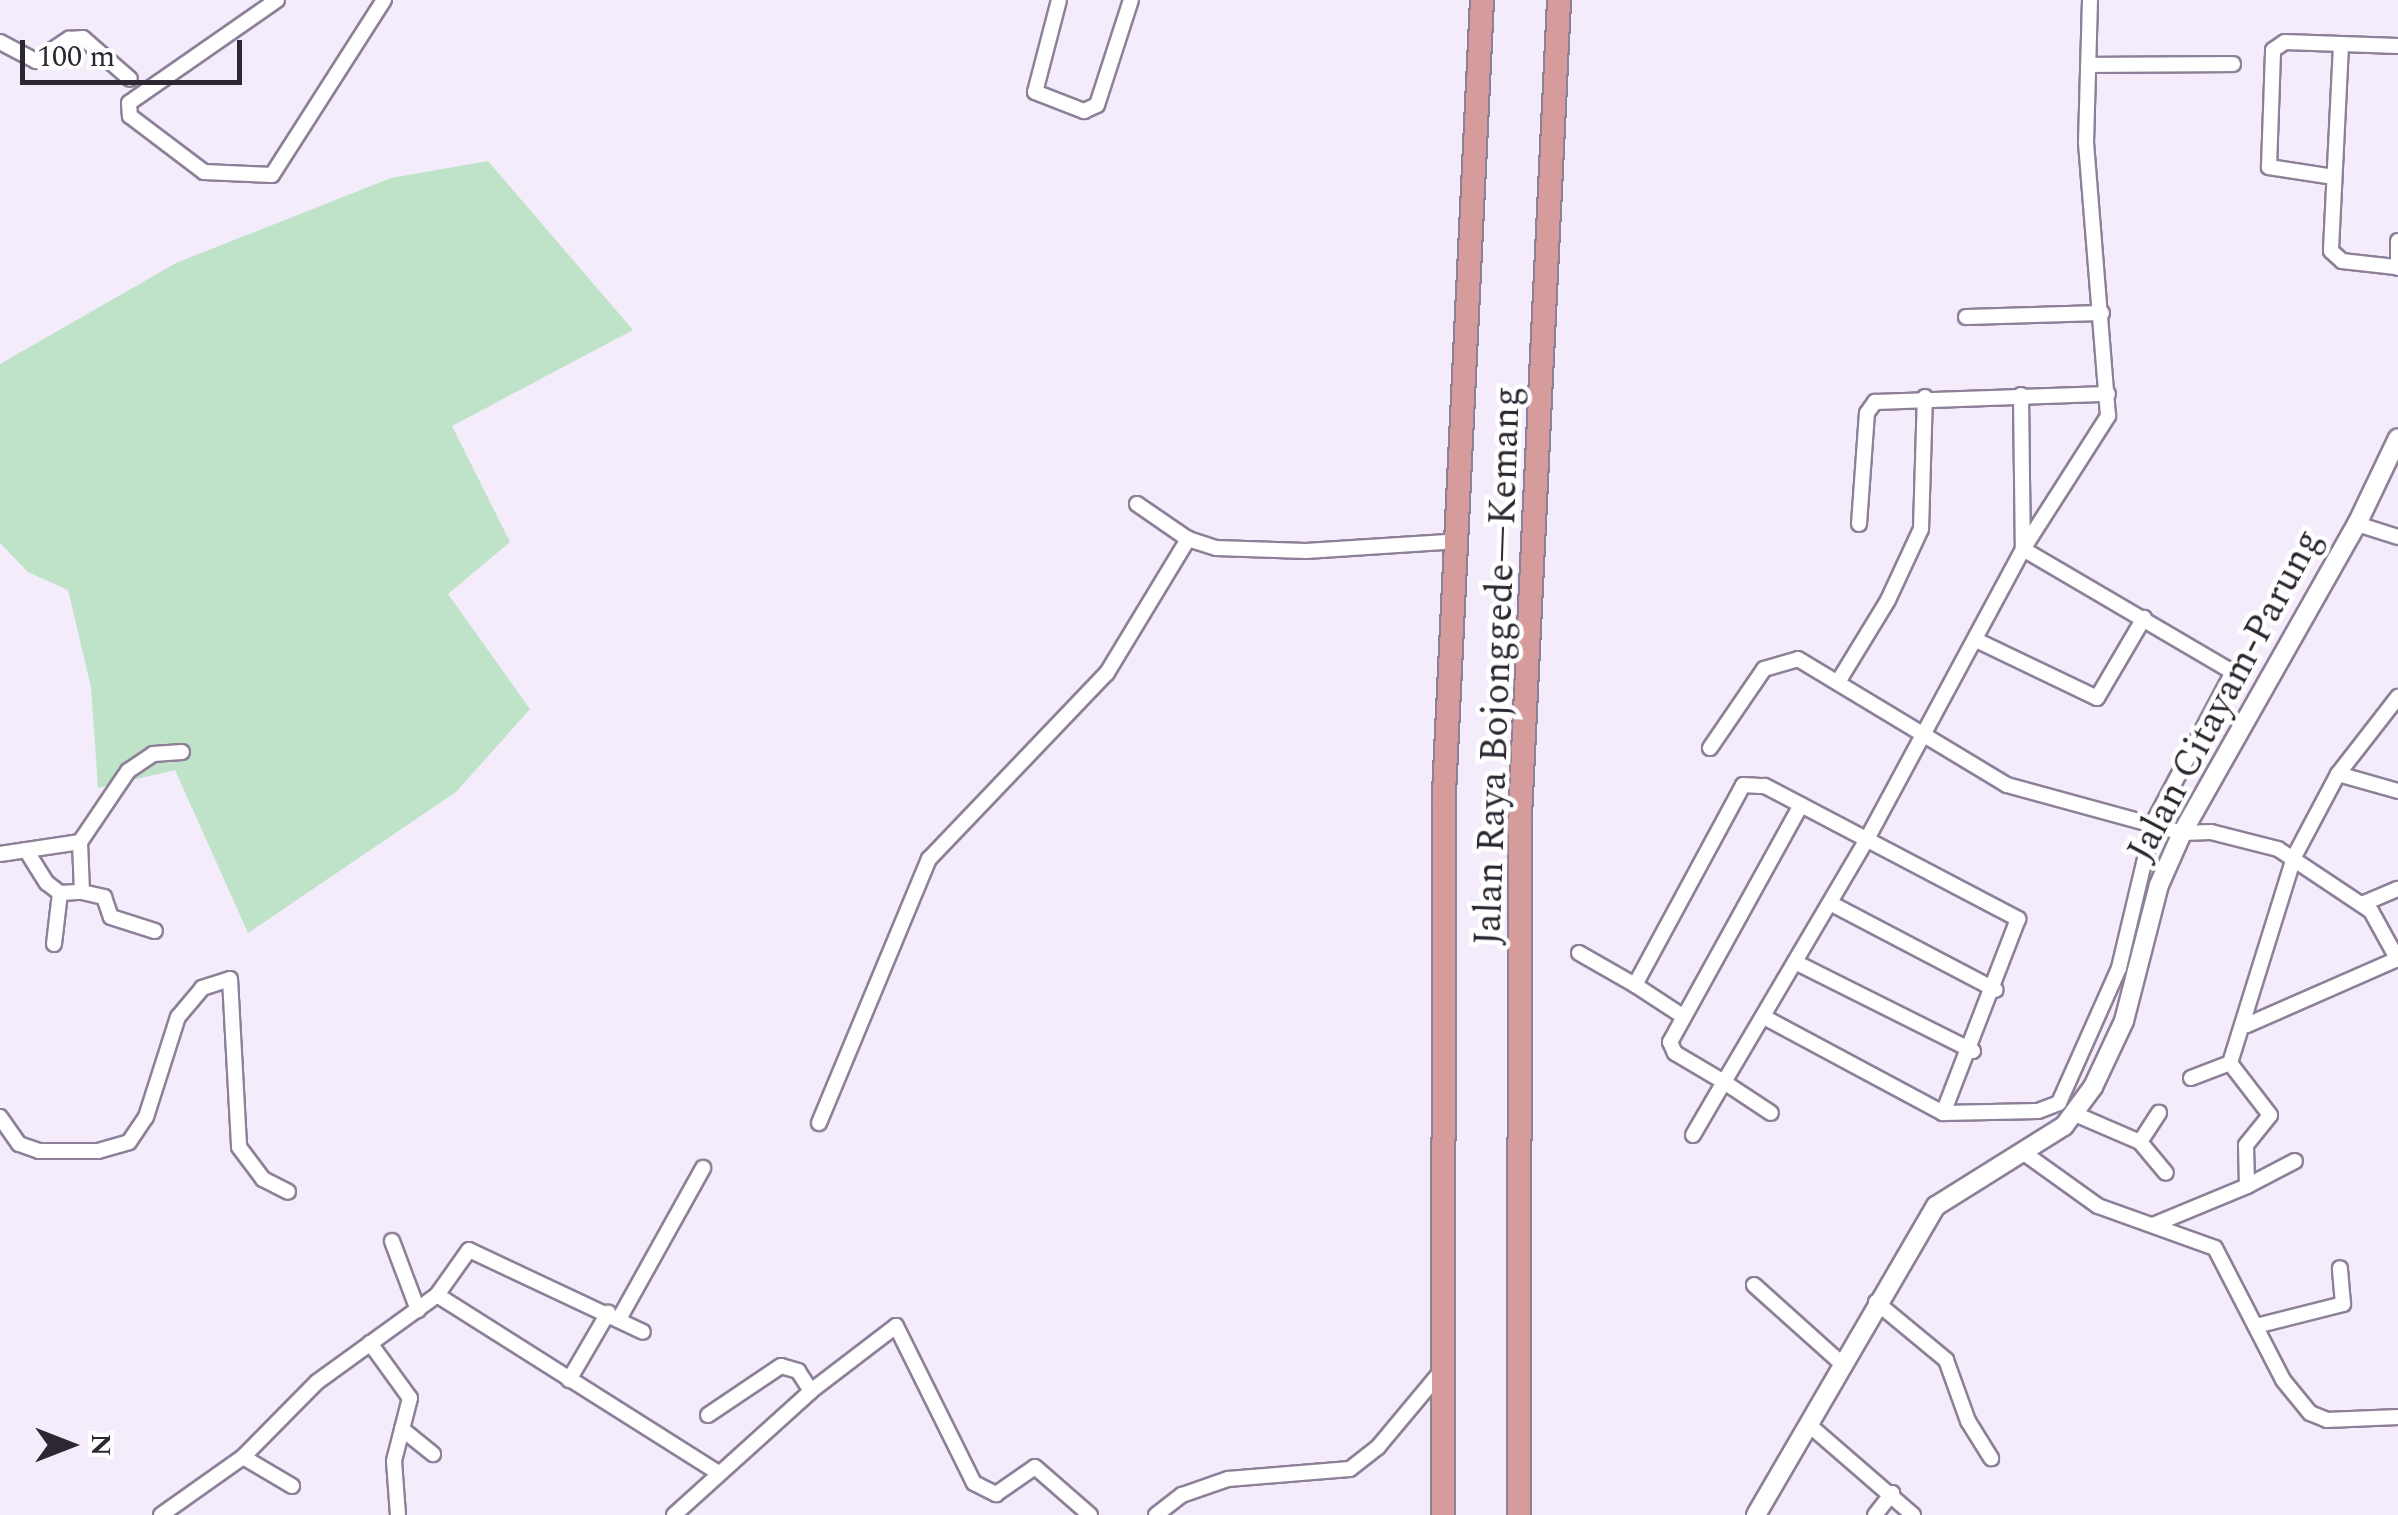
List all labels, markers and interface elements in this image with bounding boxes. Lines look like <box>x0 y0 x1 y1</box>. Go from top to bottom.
scale bar <box>25 20 248 82</box>
text: 100 m <box>37 34 115 80</box>
street label: Jalan Raya Bojonggede—Kemang <box>1466 386 1532 946</box>
street label: Jalan Citayam-Parung <box>2119 522 2333 870</box>
north arrow <box>20 1395 120 1495</box>
text: N <box>79 1434 122 1456</box>

